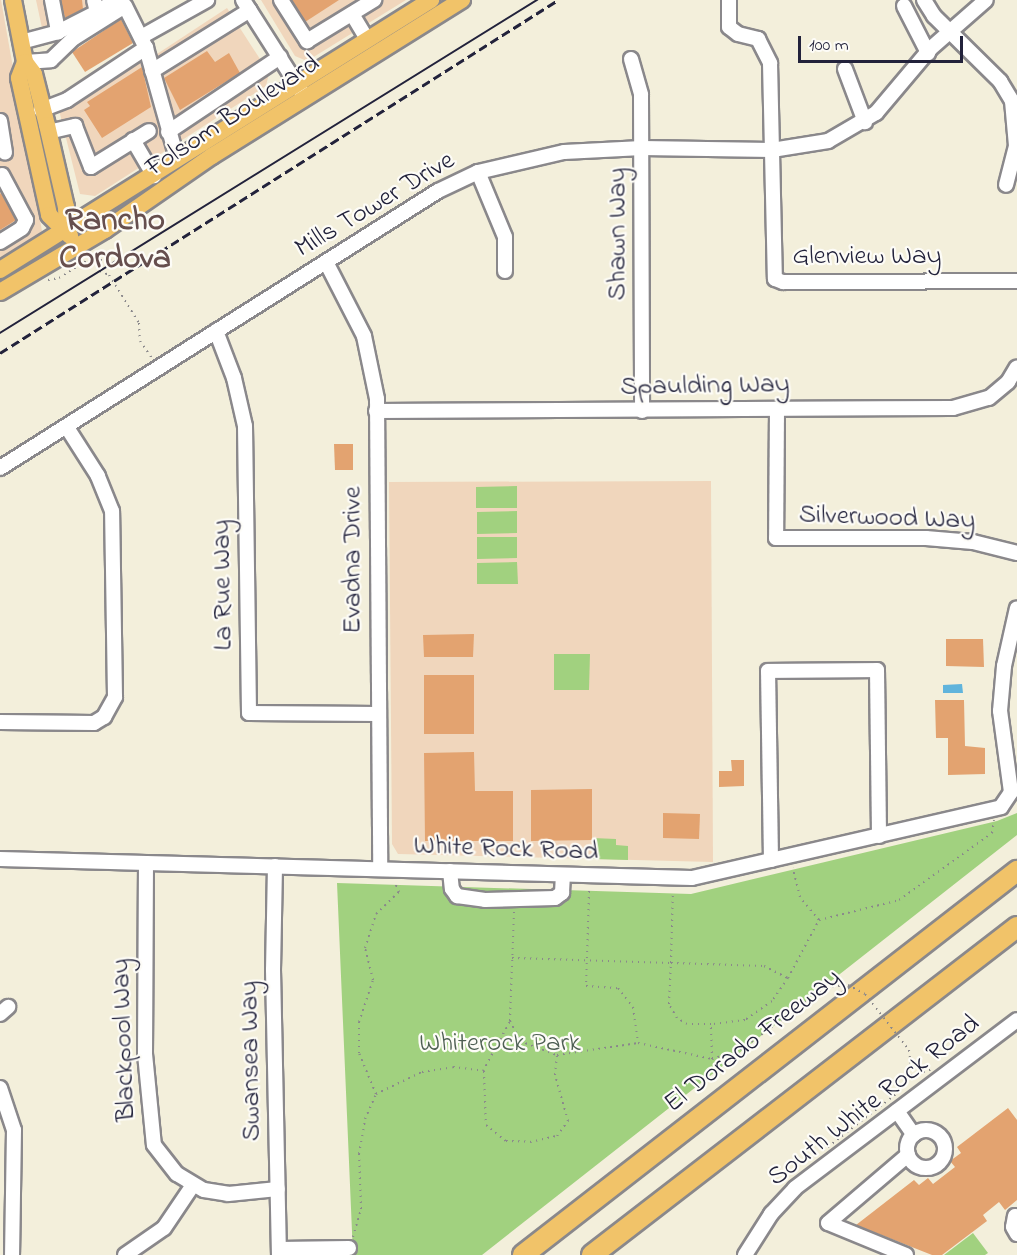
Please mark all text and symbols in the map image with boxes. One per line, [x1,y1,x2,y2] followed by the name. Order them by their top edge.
[801,24,966,62] scale bar
[809,33,849,59] text: 100 m
[140,48,326,184] street label: Folsom Boulevard
[289,145,461,265] street label: Mills Tower Drive
[602,167,634,301] street label: Shawn Way
[59,202,171,280] district label: Rancho Cordova
[792,241,942,273] street label: Glenview Way
[620,368,790,404] street label: Spaulding Way
[337,486,369,634] street label: Evadna Drive
[798,499,976,537] street label: Silverwood Way
[206,519,240,651] street label: La Rue Way
[413,830,599,868] street label: White Rock Road
[105,958,143,1122] street label: Blackpool Way
[658,962,848,1120] street label: El Dorado Freeway
[233,980,269,1142] street label: Swansea Way
[762,1008,986,1194] street label: South White Rock Road
[419,1028,581,1060] park label: Whiterock Park

